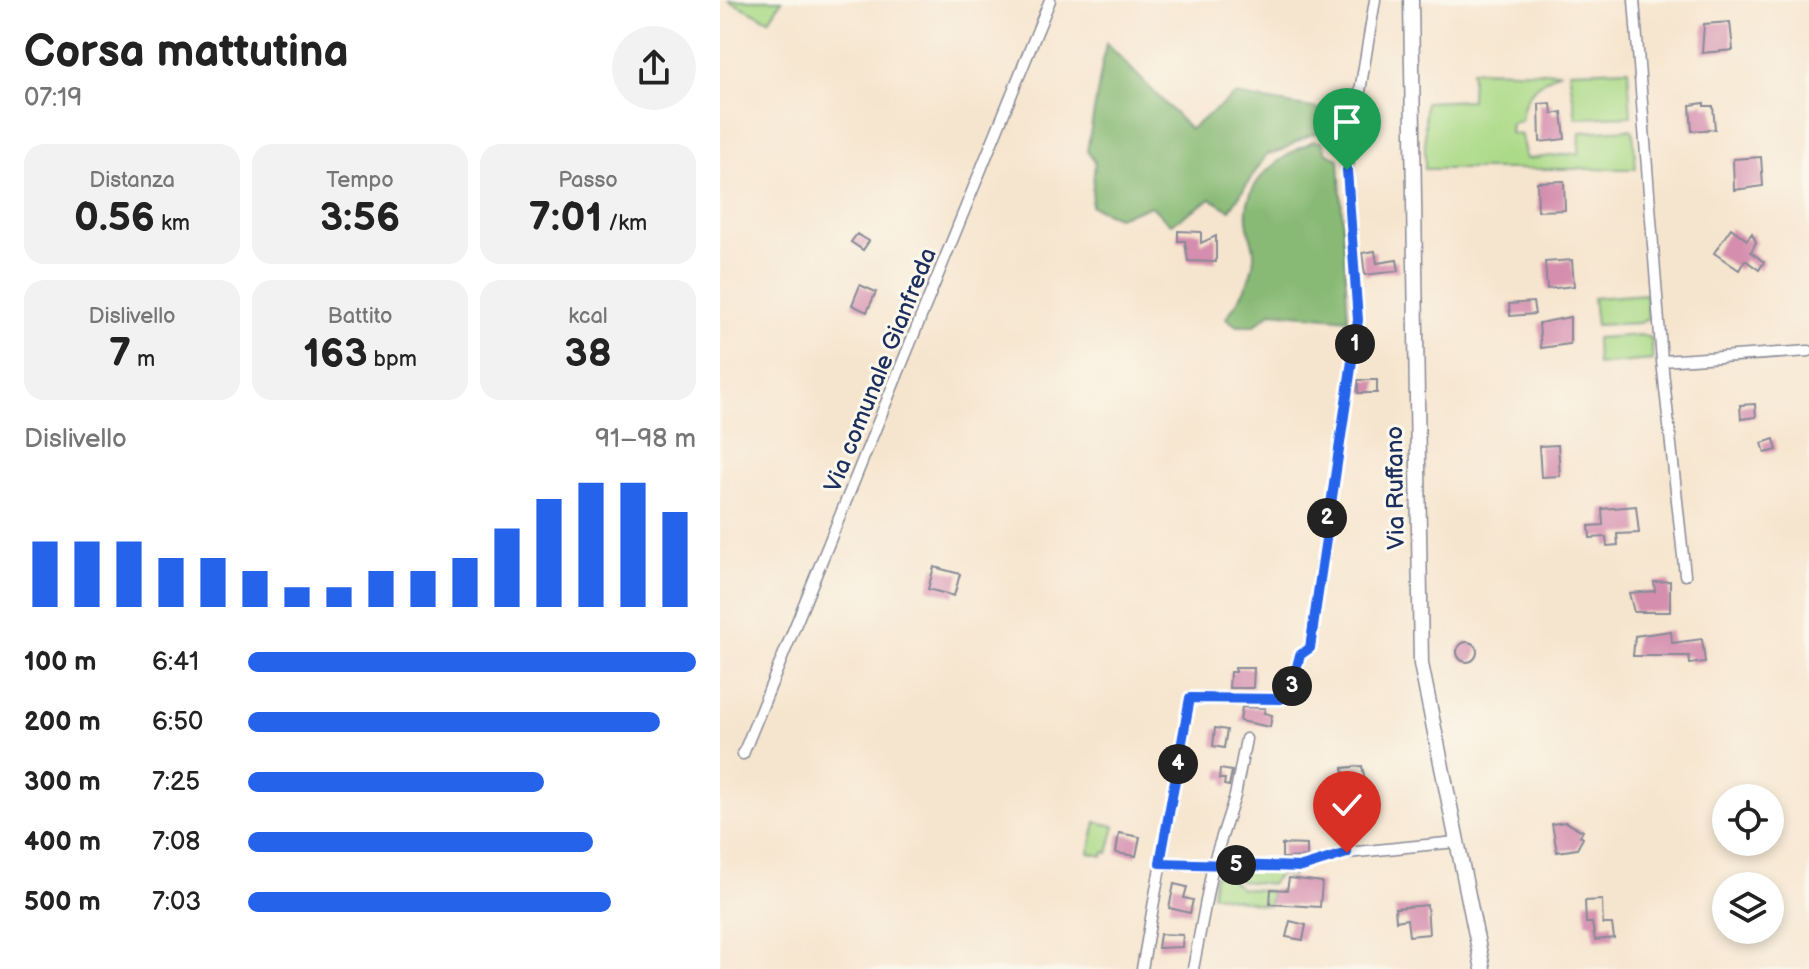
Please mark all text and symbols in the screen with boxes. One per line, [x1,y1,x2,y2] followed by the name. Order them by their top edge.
[24,26,349,79] text: Corsa mattutina
[612,26,696,110] button: share
[24,83,82,114] text: 07:19
[1313,88,1381,170] pin
[1325,100,1369,144] icon: arrive
[89,167,175,194] text: Distanza
[326,167,394,194] text: Tempo
[558,167,618,194] text: Passo
[74,194,155,242] text: 0.56
[320,194,400,242] text: 3:56
[529,194,602,242] text: 7:01
[155,210,190,237] text: km
[602,210,647,237] text: /km
[818,244,943,497] street label: Via comunale Gianfreda
[89,303,175,330] text: Dislivello
[328,303,392,330] text: Battito
[568,303,608,330] text: kcal
[1335,324,1375,364] pin: 1
[109,330,131,378] text: 7
[303,330,368,378] text: 163
[564,330,612,378] text: 38
[1350,330,1360,357] text: 1
[131,346,155,373] text: m
[368,346,417,373] text: bpm
[24,424,127,455] text: Dislivello
[595,424,696,455] text: 91–98 m
[1380,426,1411,550] street label: Via Ruffano
[1307,498,1347,538] pin: 2
[1320,504,1334,531] text: 2
[24,647,97,678] text: 100 m
[152,647,199,678] text: 6:41
[1272,666,1312,706] pin: 3
[1286,672,1298,699] text: 3
[24,707,101,738] text: 200 m
[152,707,203,738] text: 6:50
[1158,744,1198,784] pin: 4
[1172,750,1184,777] text: 4
[24,767,101,798] text: 300 m
[152,767,200,798] text: 7:25
[1313,771,1381,853] pin
[1325,783,1369,827] icon: check
[1712,784,1784,944] map controls
[1712,784,1784,856] button: locate
[24,827,101,858] text: 400 m
[152,827,200,858] text: 7:08
[1216,845,1256,885] pin: 5
[1230,851,1242,878] text: 5
[1712,872,1784,944] button: layers
[24,887,101,918] text: 500 m
[152,887,201,918] text: 7:03

